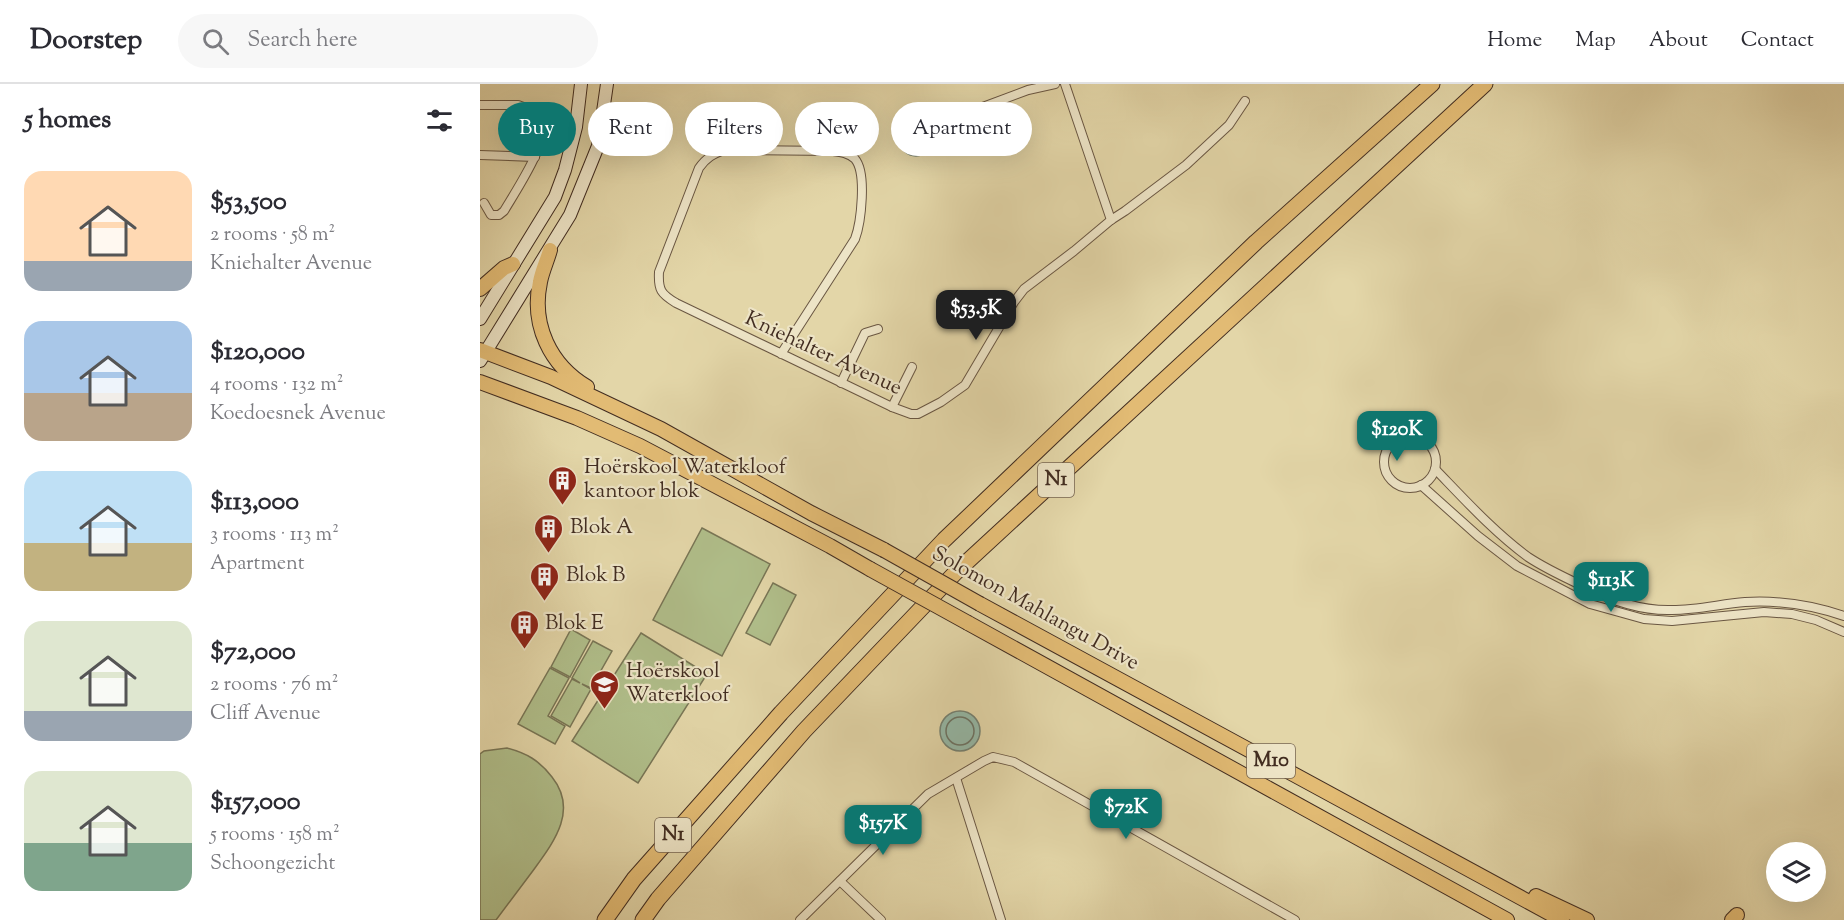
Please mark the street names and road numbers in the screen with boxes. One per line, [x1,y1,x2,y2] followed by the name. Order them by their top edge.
[739,304,907,404] street label: Kniehalter Avenue
[1038,463,1074,497] road number: N1
[926,539,1144,679] street label: Solomon Mahlangu Drive
[1247,744,1295,778] road number: M10
[655,818,691,852] road number: N1

